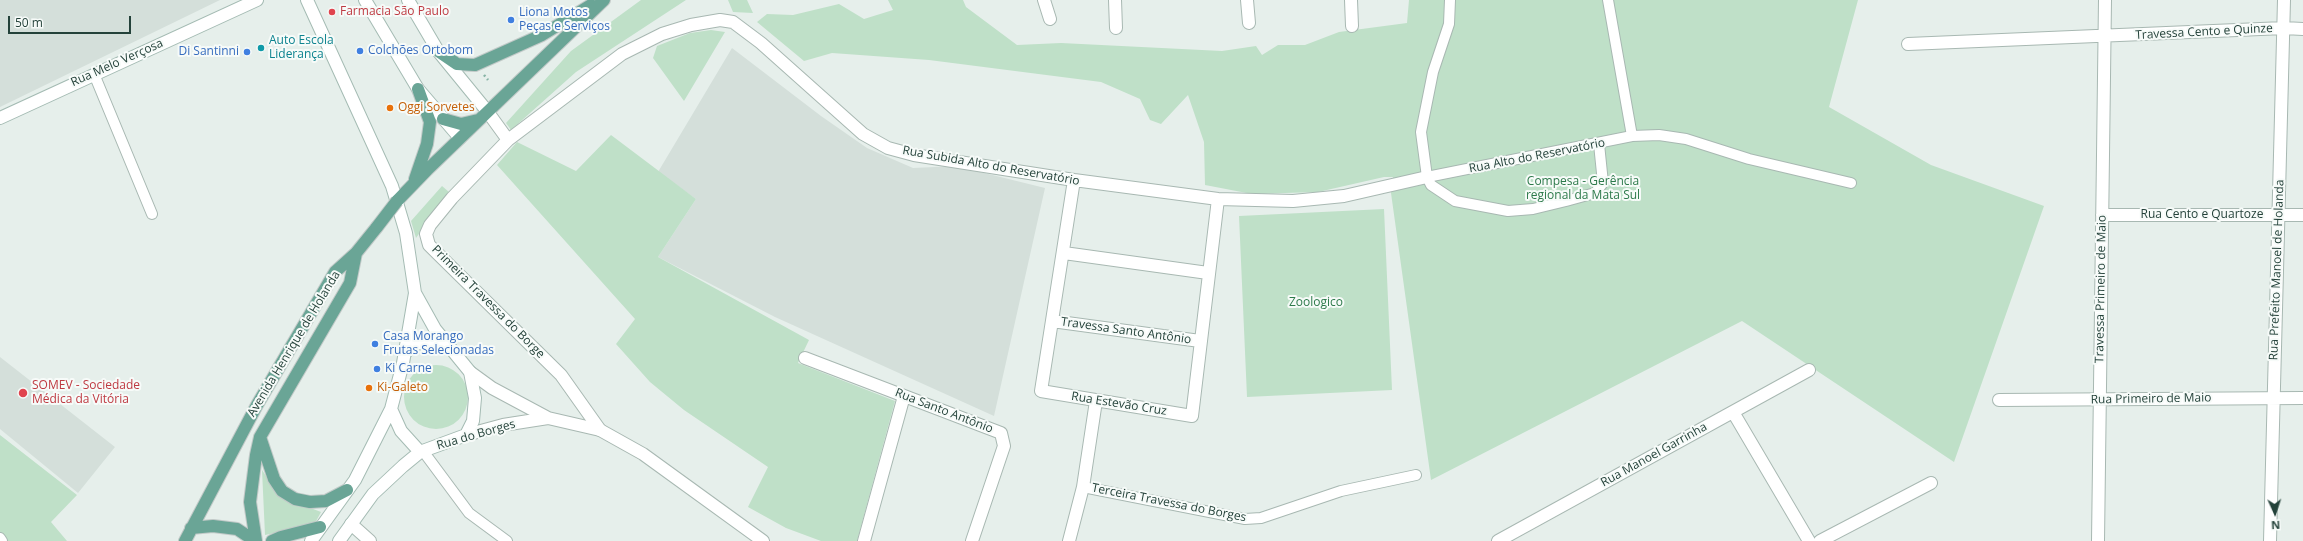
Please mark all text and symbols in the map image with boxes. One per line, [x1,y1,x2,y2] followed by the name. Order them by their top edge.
[340,5,449,19] place label: Farmacia São Paulo
[519,6,610,34] place label: Liona Motos Peças e Serviços
[327,7,337,17] marker: Farmacia São Paulo
[10,8,133,34] scale bar
[15,14,43,31] text: 50 m
[506,15,516,25] marker: Liona Motos Peças e Serviços
[2135,21,2273,43] street label: Travessa Cento e Quinze
[269,34,334,62] place label: Auto Escola Liderança
[69,36,165,90] street label: Rua Melo Verçosa
[256,43,266,53] marker: Auto Escola Liderança
[368,44,473,58] place label: Colchões Ortobom
[178,45,239,59] place label: Di Santinni
[355,46,365,56] marker: Colchões Ortobom
[242,47,252,57] marker: Di Santinni
[398,101,475,115] place label: Oggi Sorvetes
[385,103,395,113] marker: Oggi Sorvetes
[1468,136,1606,176] street label: Rua Alto do Reservatório
[901,143,1081,189] street label: Rua Subida Alto do Reservatório
[1526,175,1640,203] park label: Compesa - Gerência regional da Mata Sul
[2267,179,2287,361] street label: Rua Prefeito Manoel de Holanda
[2141,208,2263,222] street label: Rua Cento e Quartoze
[2093,215,2109,363] street label: Travessa Primeiro de Maio
[429,243,547,361] street label: Primeira Travessa do Borge
[245,268,343,420] street label: Avenida Henrique de Holanda
[1289,296,1343,310] park label: Zoologico
[1060,315,1192,347] street label: Travessa Santo Antônio
[383,330,494,358] place label: Casa Morango Frutas Selecionadas
[370,339,380,349] marker: Casa Morango Frutas Selecionadas
[385,362,432,376] place label: Ki Carne
[372,364,382,374] marker: Ki Carne
[32,379,140,407] place label: SOMEV - Sociedade Médica da Vitória
[377,381,428,395] place label: Ki-Galeto
[364,383,374,393] marker: Ki-Galeto
[893,386,995,436] street label: Rua Santo Antônio
[17,387,29,399] marker: SOMEV - Sociedade Médica da Vitória
[1070,389,1168,419] street label: Rua Estevão Cruz
[2091,391,2211,407] street label: Rua Primeiro de Maio
[435,417,517,453] street label: Rua do Borges
[1598,420,1710,490] street label: Rua Manoel Garrinha
[1091,481,1247,525] street label: Terceira Travessa do Borges
[2255,493,2295,533] north arrow
[2271,518,2281,533] text: N

